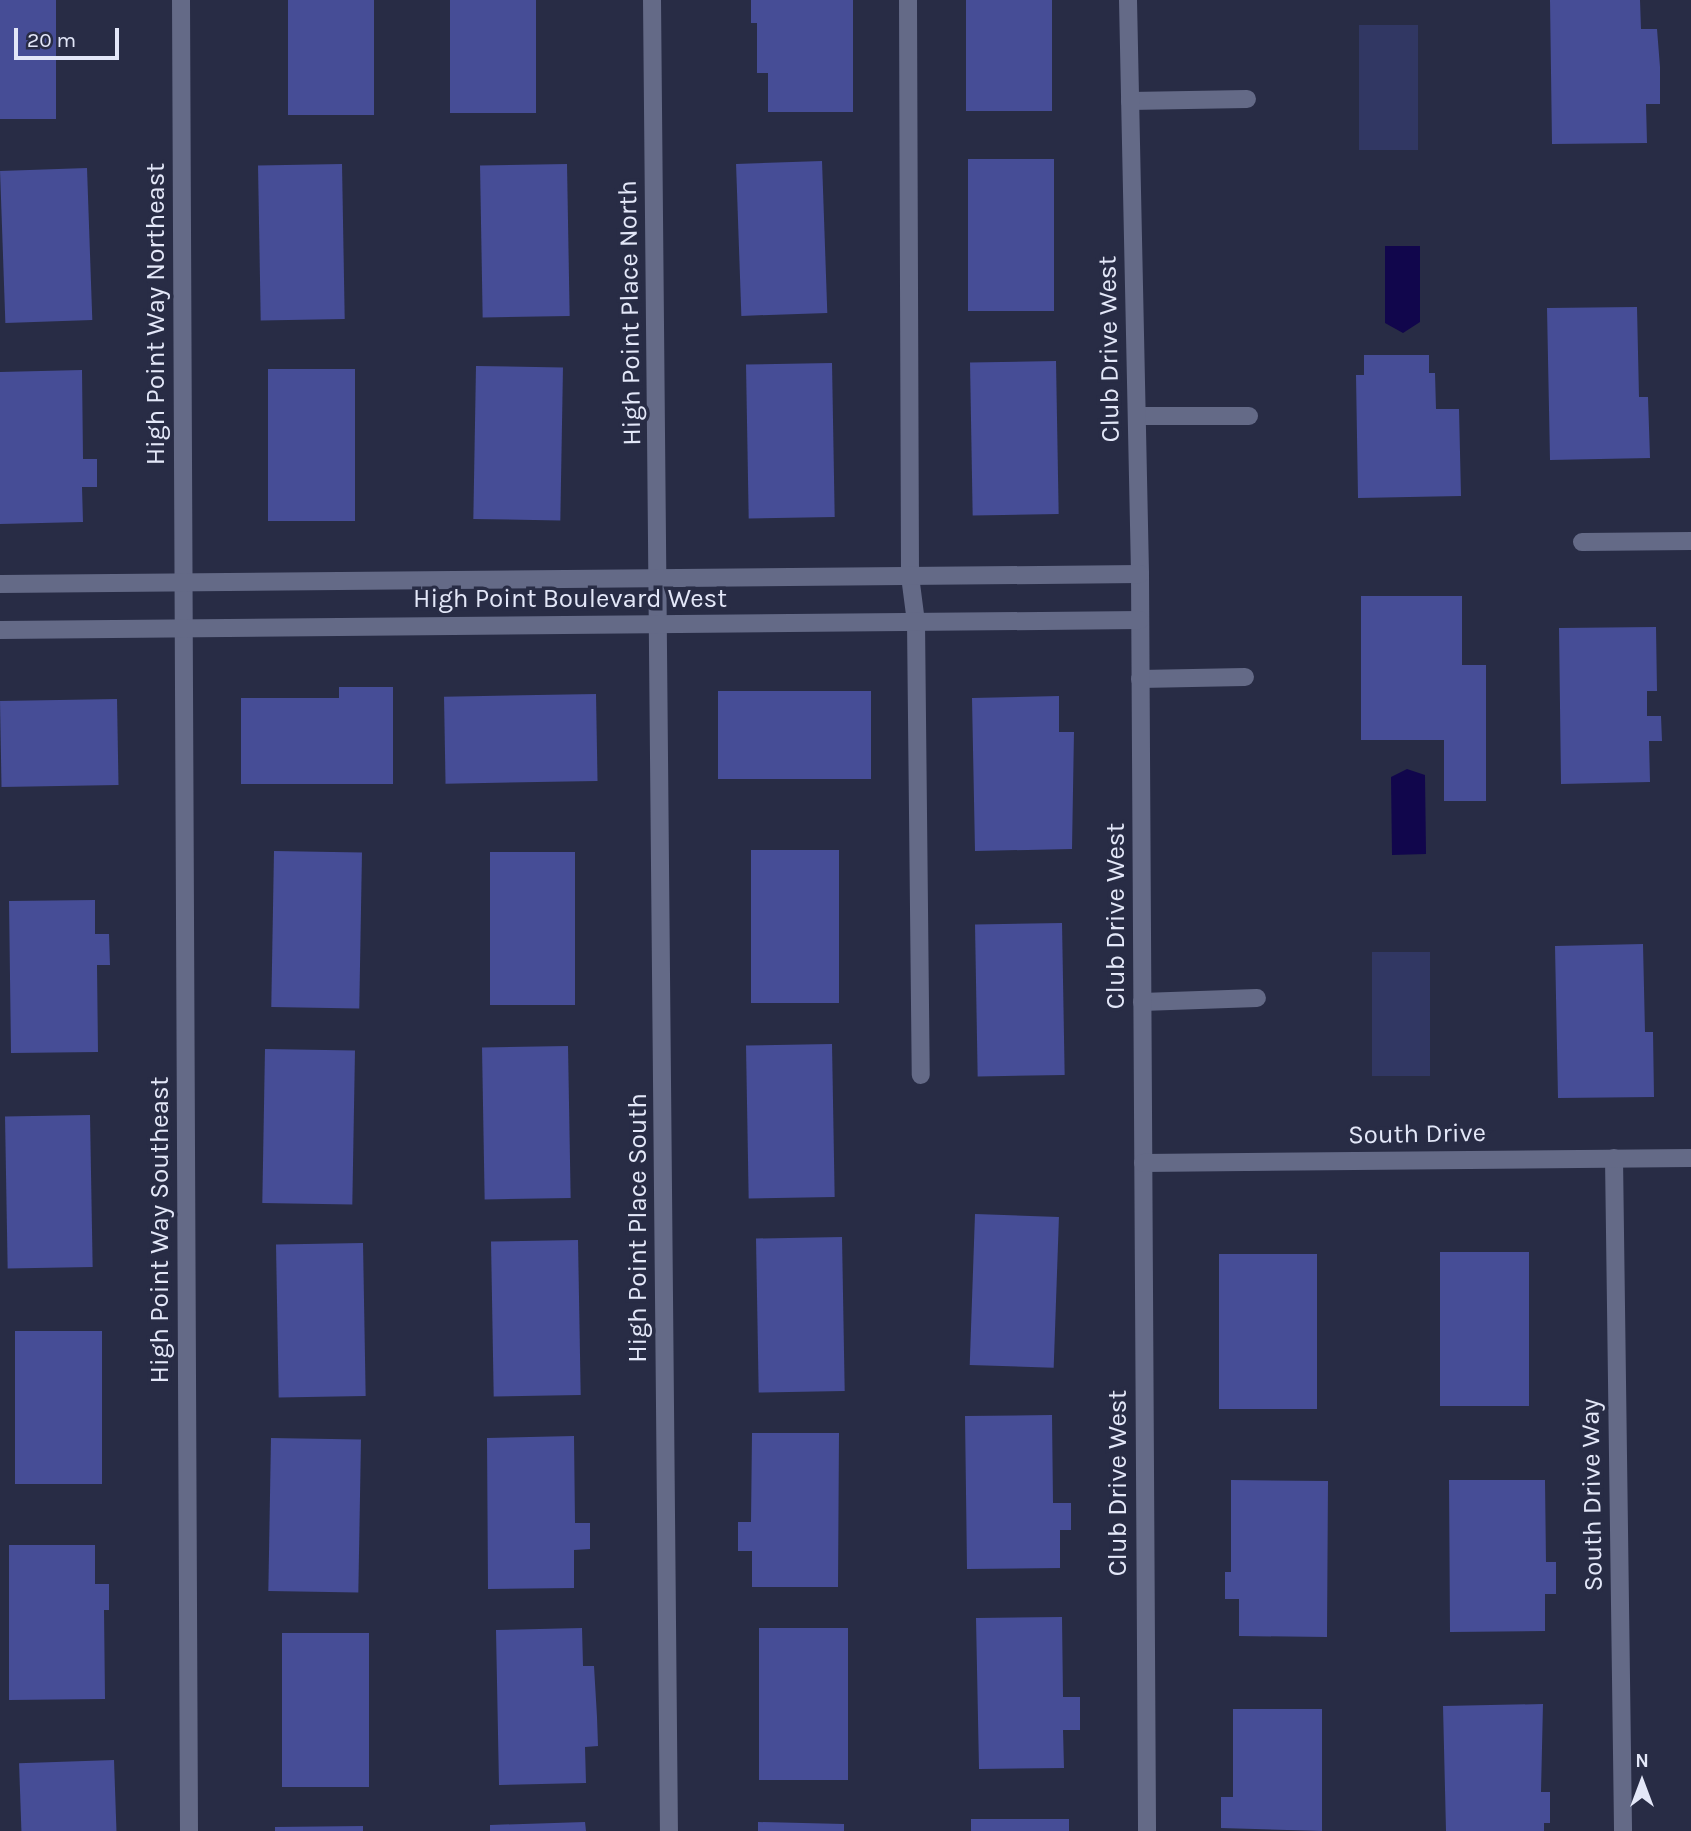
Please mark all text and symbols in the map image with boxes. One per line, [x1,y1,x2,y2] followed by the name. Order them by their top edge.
[18,14,122,58] scale bar
[27,28,76,52] text: 20 m
[140,163,172,465] street label: High Point Way Northeast
[612,180,648,446] street label: High Point Place North
[1092,255,1126,443] street label: Club Drive West
[413,583,727,615] street label: High Point Boulevard West
[1100,823,1132,1009] street label: Club Drive West
[144,1077,176,1383] street label: High Point Way Southeast
[622,1093,654,1363] street label: High Point Place South
[1348,1117,1486,1151] street label: South Drive
[1102,1390,1134,1576] street label: Club Drive West
[1575,1398,1609,1592] street label: South Drive Way
[1607,1747,1677,1817] north arrow
[1635,1750,1649,1772] text: N

